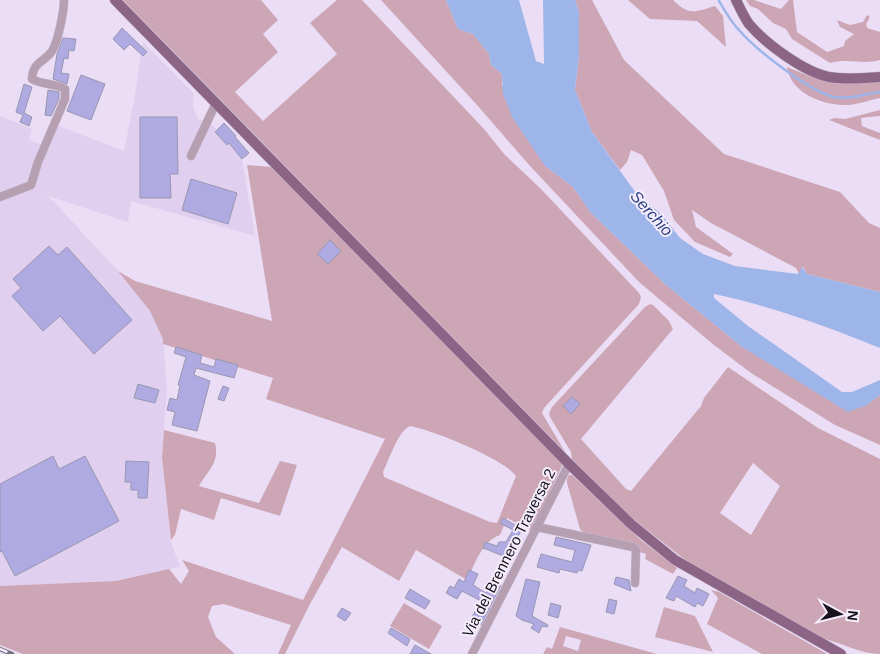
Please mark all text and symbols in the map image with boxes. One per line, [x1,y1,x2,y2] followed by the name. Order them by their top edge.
[627,187,676,239] water label: Serchio
[459,466,558,640] street label: Via del Brennero Traversa 2
[815,589,865,639] north arrow
[844,610,861,622] text: N

